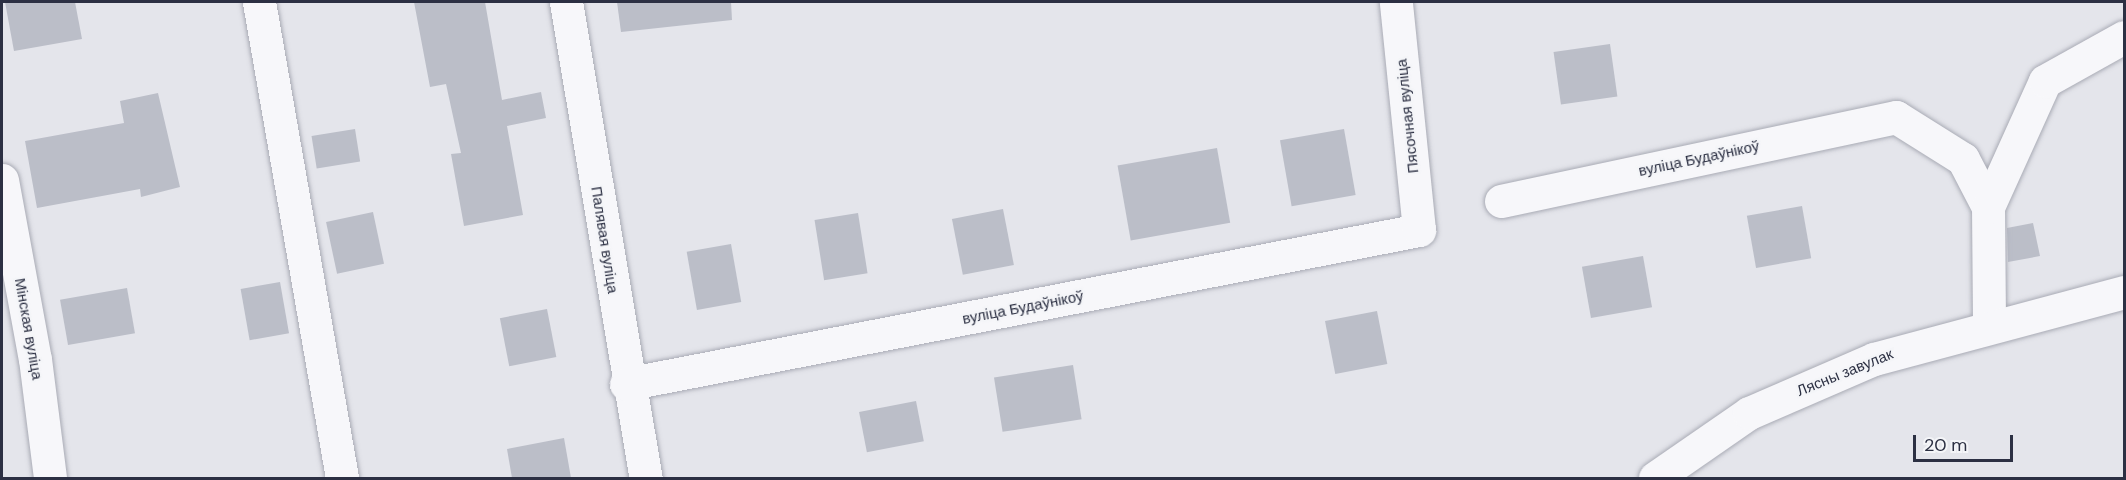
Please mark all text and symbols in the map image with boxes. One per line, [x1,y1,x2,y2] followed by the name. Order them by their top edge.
[1393,58,1423,174] street label: Пясочная вуліца
[1637,137,1761,181] street label: вуліца Будаўнікоў
[587,185,621,295] street label: Палявая вуліца
[10,277,46,381] street label: Мінская вуліца
[961,287,1085,329] street label: вуліца Будаўнікоў
[1794,346,1896,400] street label: Лясны завулак
[1916,423,2016,461] scale bar
[1924,433,1967,457] text: 20 m

